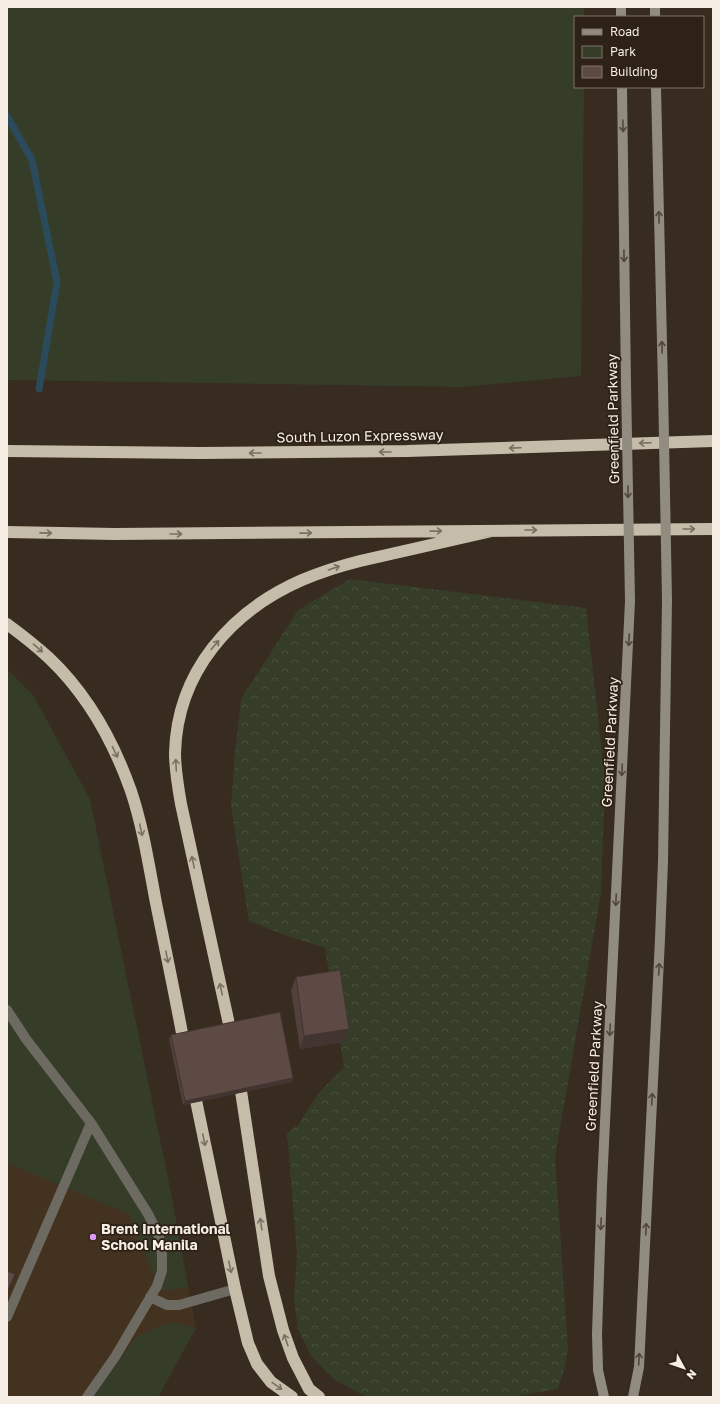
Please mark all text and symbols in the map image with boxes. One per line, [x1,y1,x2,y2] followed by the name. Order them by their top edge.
[574,16,704,88] legend
[610,24,639,39] text: Road
[610,44,636,59] text: Park
[610,64,658,79] text: Building
[619,119,627,132] one-way arrow
[655,211,663,224] one-way arrow
[621,249,628,262] one-way arrow
[658,341,666,354] one-way arrow
[603,353,622,484] street label: Greenfield Parkway
[276,426,444,445] street label: South Luzon Expressway
[639,439,652,447] one-way arrow
[509,444,522,451] one-way arrow
[379,448,392,456] one-way arrow
[249,449,262,457] one-way arrow
[625,485,632,498] one-way arrow
[682,525,695,533] one-way arrow
[524,526,537,534] one-way arrow
[429,527,442,535] one-way arrow
[39,529,52,537] one-way arrow
[299,529,312,537] one-way arrow
[169,530,182,538] one-way arrow
[328,564,340,572] one-way arrow
[625,633,632,646] one-way arrow
[210,639,219,650] one-way arrow
[32,644,43,653] one-way arrow
[598,676,621,808] street label: Greenfield Parkway
[111,745,119,757] one-way arrow
[172,759,180,772] one-way arrow
[619,763,626,776] one-way arrow
[138,823,145,836] one-way arrow
[189,856,197,869] one-way arrow
[612,893,620,906] one-way arrow
[163,950,171,963] one-way arrow
[655,963,662,976] one-way arrow
[216,983,224,996] one-way arrow
[582,1000,605,1132] street label: Greenfield Parkway
[606,1023,613,1036] one-way arrow
[649,1093,656,1106] one-way arrow
[201,1133,209,1146] one-way arrow
[257,1217,265,1230] one-way arrow
[597,1217,605,1230] one-way arrow
[101,1220,231,1253] place label: Brent International School Manila
[642,1223,650,1236] one-way arrow
[88,1232,98,1242] marker: Brent International School Manila
[227,1261,235,1274] one-way arrow
[282,1334,290,1346] one-way arrow
[664,1348,704,1388] north arrow
[636,1353,643,1366] one-way arrow
[684,1367,700,1382] text: N
[271,1382,282,1390] one-way arrow

